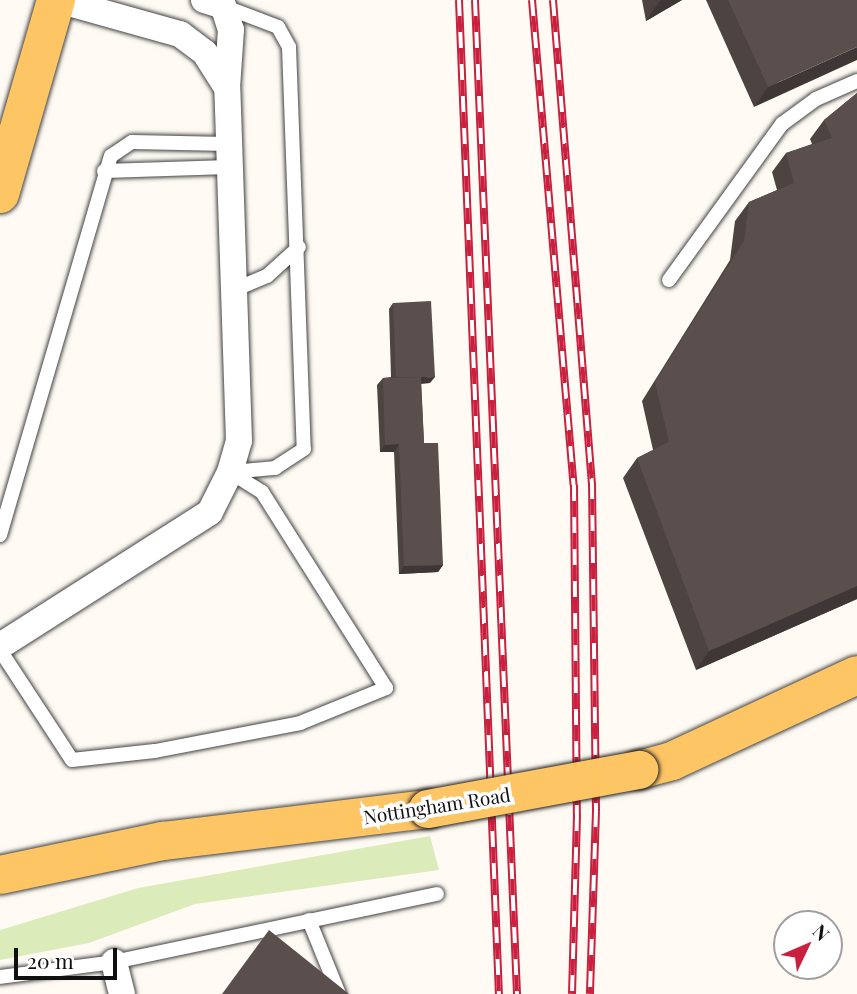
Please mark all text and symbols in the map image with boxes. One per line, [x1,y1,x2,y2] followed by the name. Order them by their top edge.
[362,783,512,829] street label: Nottingham Road
[773,910,843,980] north arrow
[808,918,836,946] text: N
[18,934,121,978] scale bar
[27,946,74,974] text: 20 m

